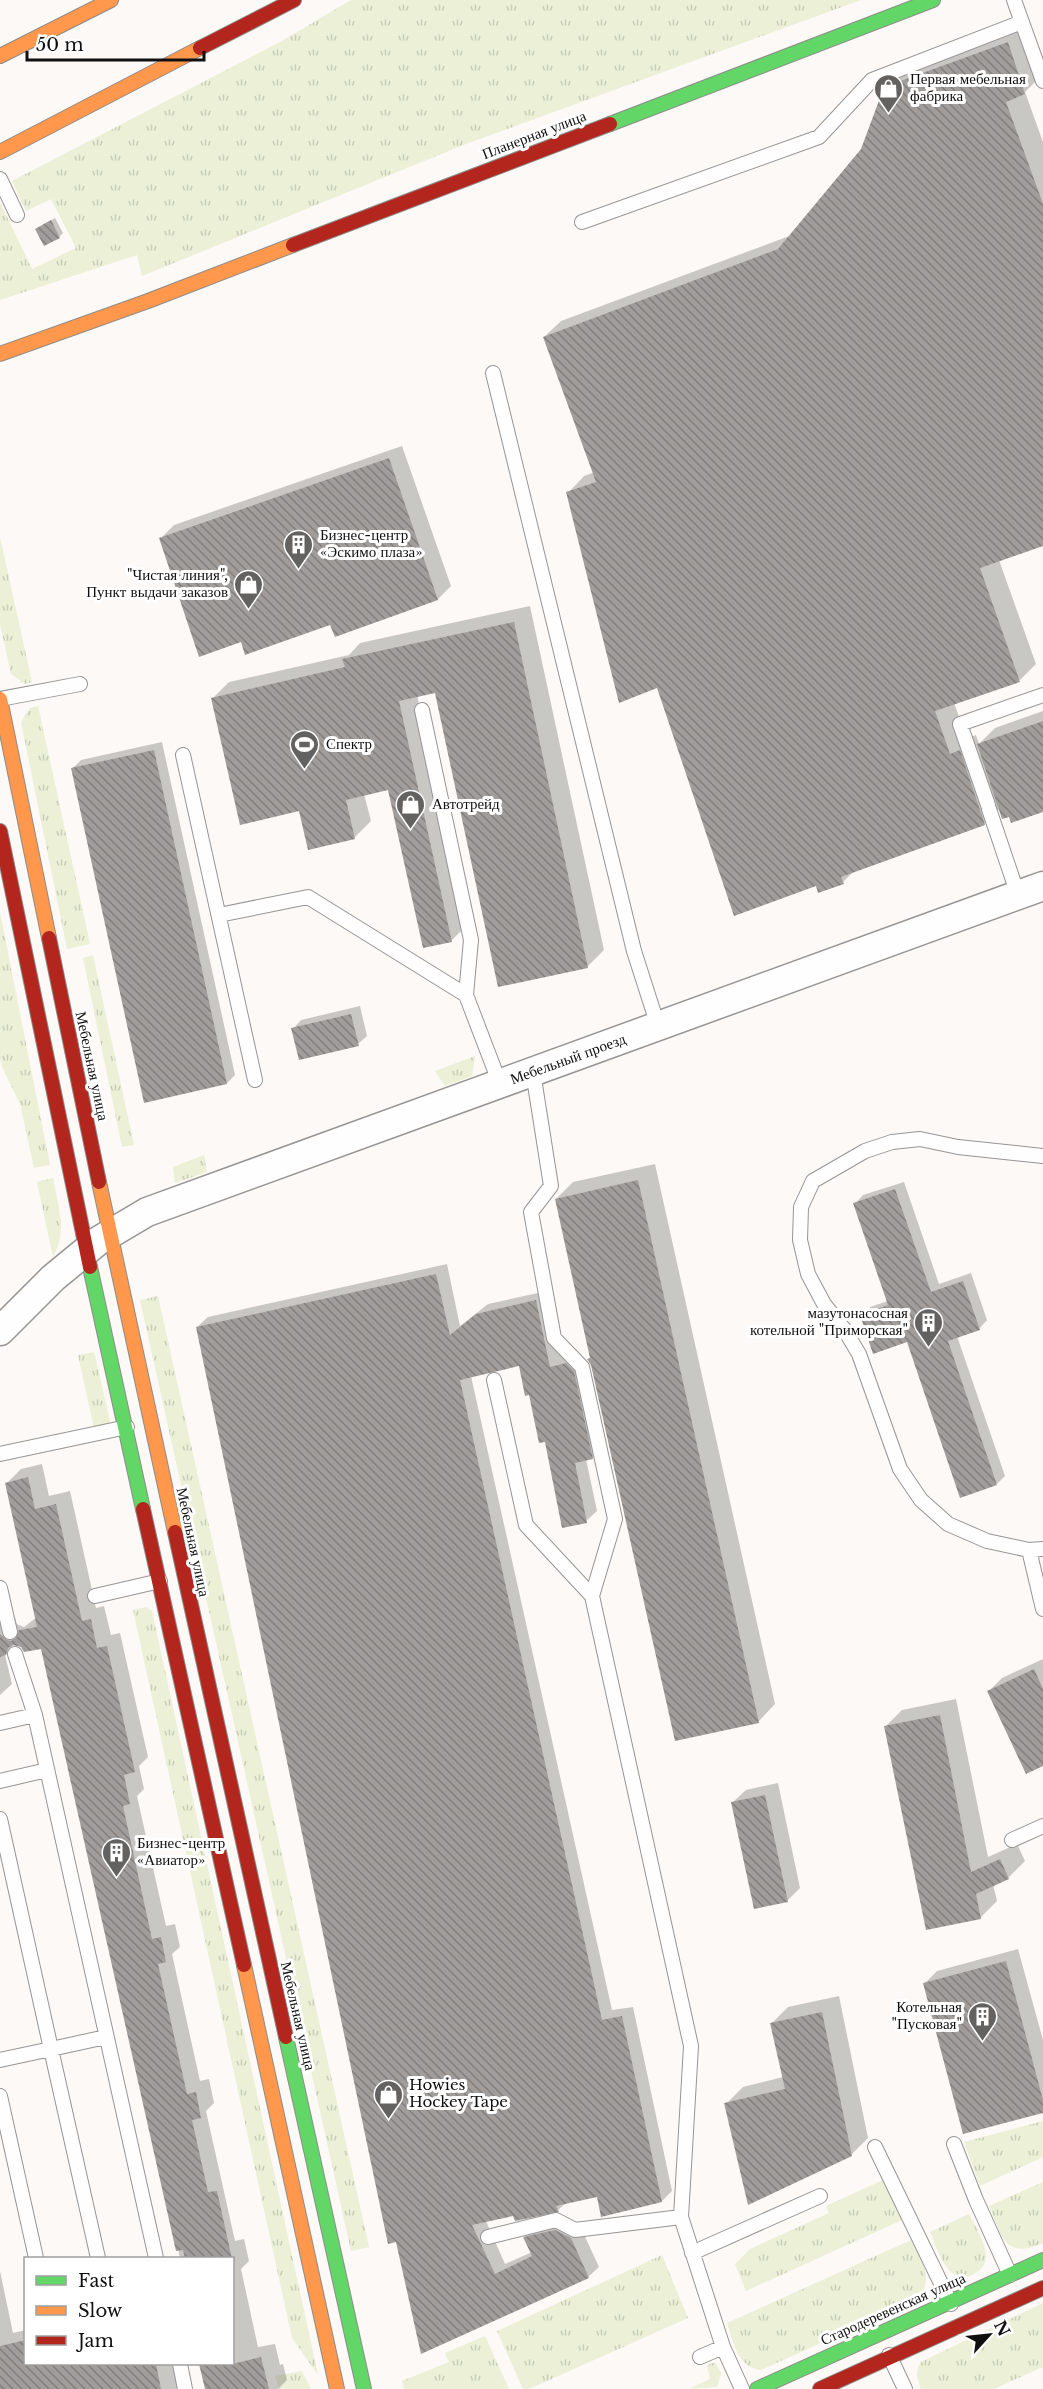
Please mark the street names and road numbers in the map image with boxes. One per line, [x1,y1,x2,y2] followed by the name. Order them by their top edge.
[479,106,589,163] street label: Планерная улица
[72,1010,113,1123] street label: Мебельная улица
[507,1029,629,1088] street label: Мебельный проезд
[173,1486,214,1599] street label: Мебельная улица
[277,1960,320,2072] street label: Мебельная улица
[817,2268,968,2349] street label: Стародеревенская улица

